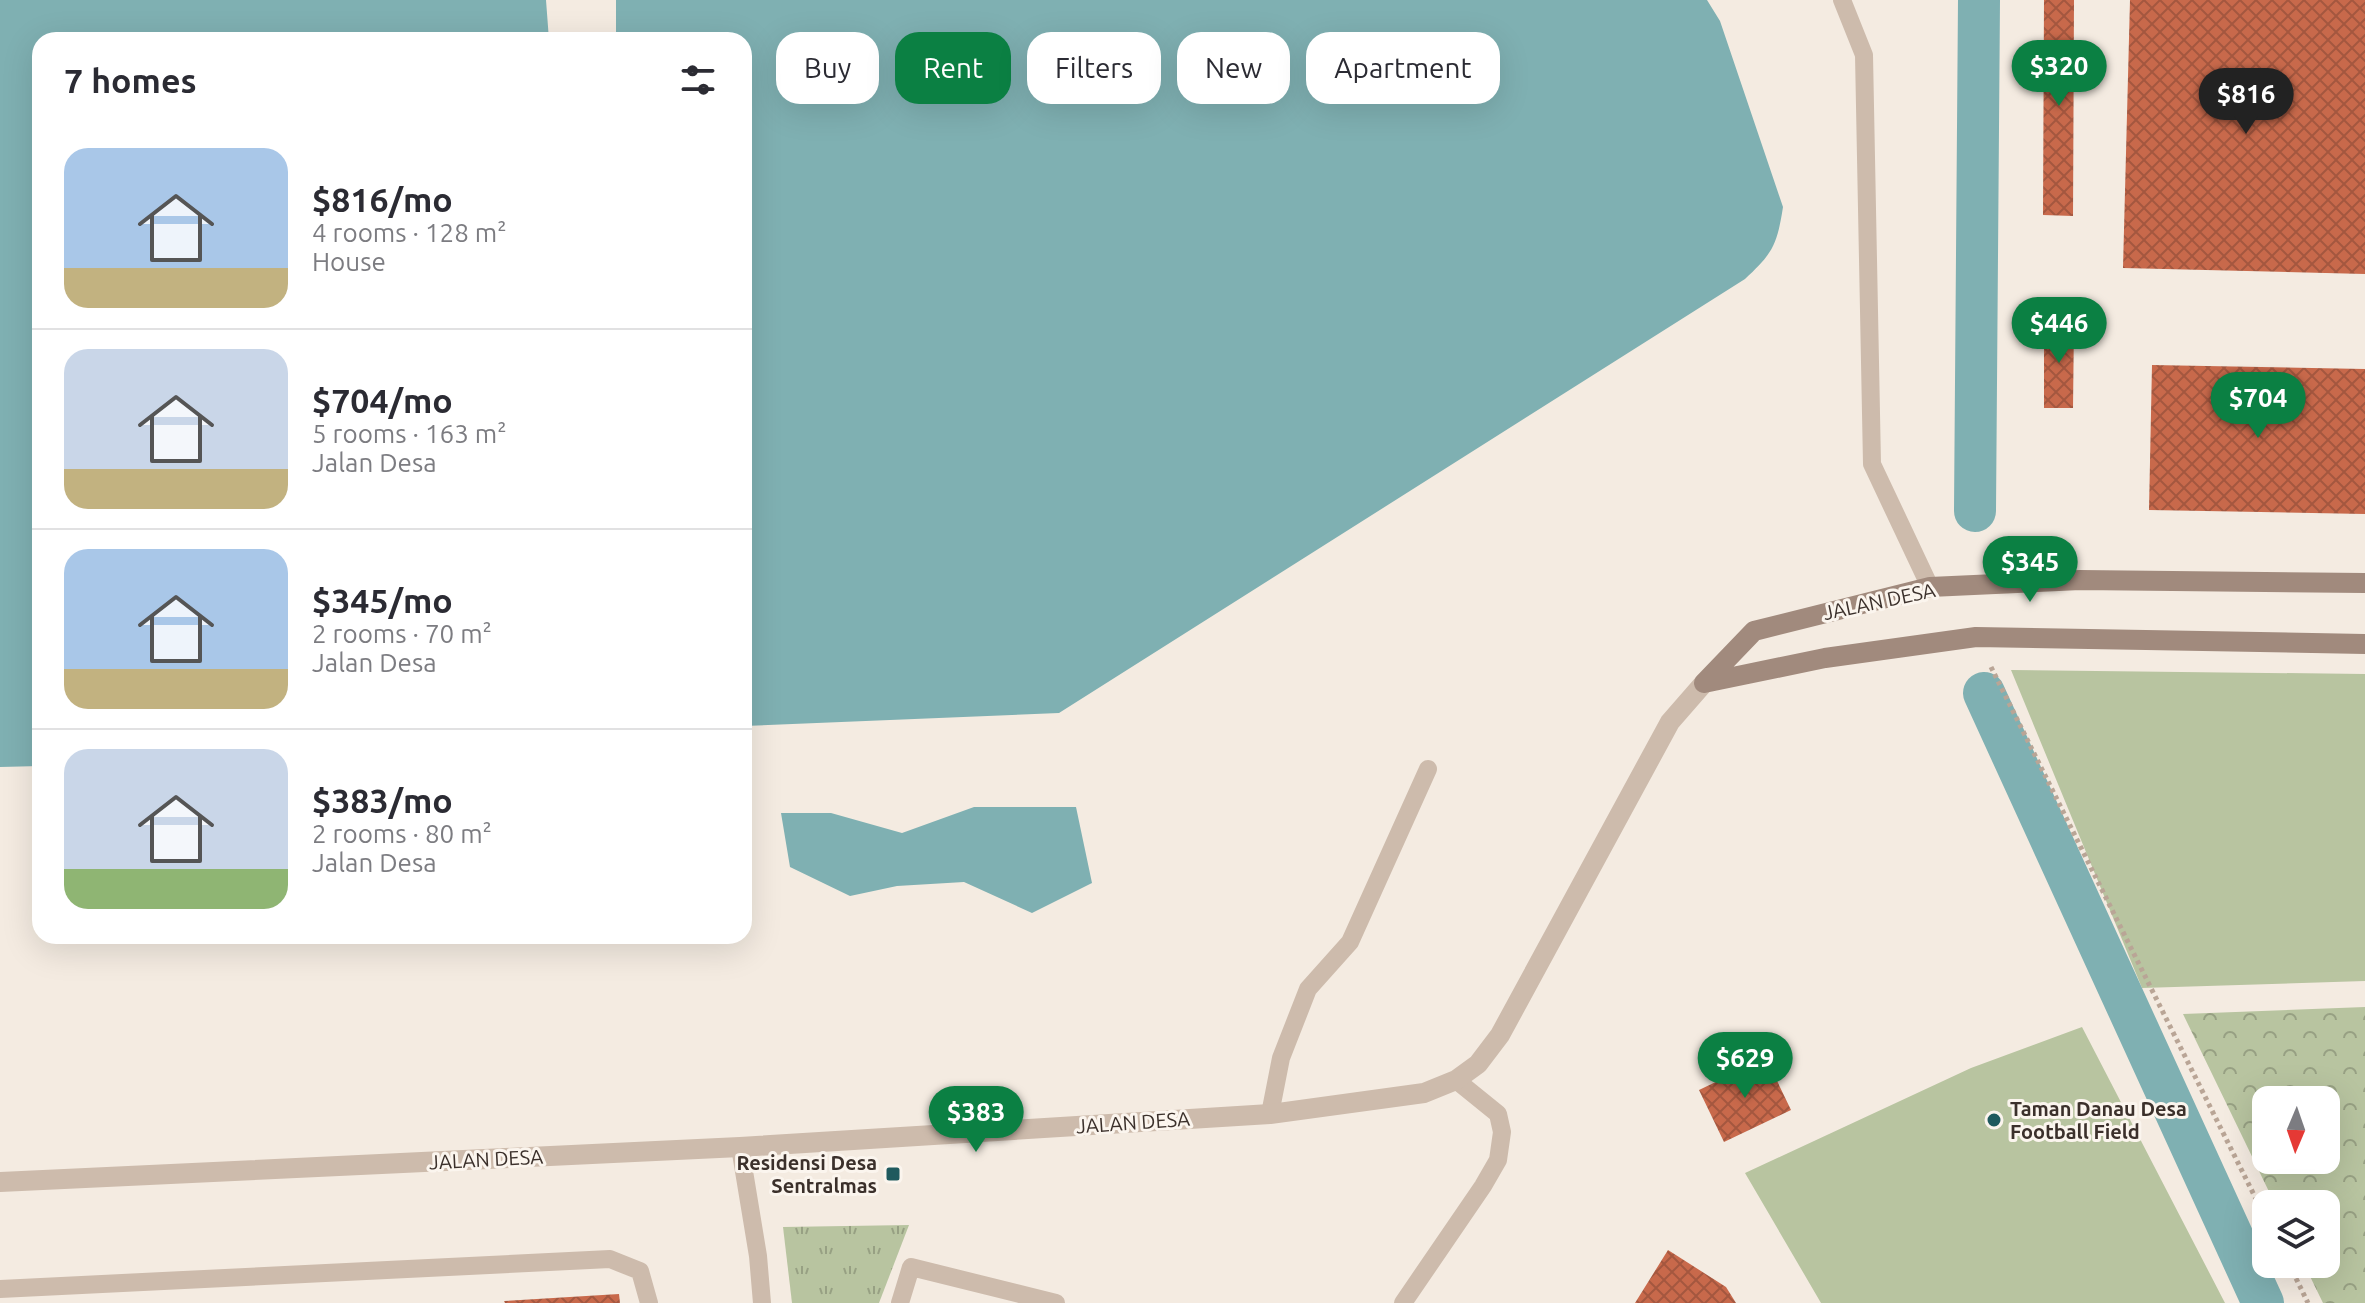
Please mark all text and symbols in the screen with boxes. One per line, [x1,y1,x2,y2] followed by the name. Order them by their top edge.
[776,32,879,104] chip: Buy
[895,32,1011,104] chip: Rent
[1027,32,1161,104] chip: Filters
[1177,32,1290,104] chip: New
[1306,32,1500,104] chip: Apartment
[2012,40,2106,108] pin: $320
[2030,51,2088,80] text: $320
[676,58,720,102] icon: filters
[64,61,197,99] text: 7 homes
[2199,68,2293,136] pin: $816
[2217,79,2275,108] text: $816
[128,180,224,276] icon: home
[312,180,453,218] text: $816/mo
[312,218,507,247] text: 4 rooms · 128 m²
[312,247,386,276] text: House
[2012,297,2106,365] pin: $446
[2030,308,2088,337] text: $446
[2211,372,2305,440] pin: $704
[128,381,224,477] icon: home
[312,381,453,419] text: $704/mo
[2229,383,2287,412] text: $704
[312,419,507,448] text: 5 rooms · 163 m²
[312,448,437,477] text: Jalan Desa
[1983,536,2077,604] pin: $345
[2001,547,2059,576] text: $345
[1821,578,1937,624] street label: JALAN DESA
[128,581,224,677] icon: home
[312,581,453,619] text: $345/mo
[312,619,492,648] text: 2 rooms · 70 m²
[312,648,437,677] text: Jalan Desa
[128,781,224,877] icon: home
[312,781,453,819] text: $383/mo
[312,819,492,848] text: 2 rooms · 80 m²
[312,848,437,877] text: Jalan Desa
[1698,1032,1792,1100] pin: $629
[1716,1043,1774,1072] text: $629
[929,1086,1023,1154] pin: $383
[2252,1086,2340,1174] north arrow
[2252,1086,2340,1278] map controls
[947,1097,1005,1126] text: $383
[2010,1097,2187,1143] place label: Taman Danau Desa Football Field
[1075,1107,1191,1137] street label: JALAN DESA
[1985,1111,2003,1129] marker: Taman Danau Desa Football Field
[428,1145,544,1173] street label: JALAN DESA
[736,1151,877,1197] place label: Residensi Desa Sentralmas
[884,1165,902,1183] marker: Residensi Desa Sentralmas
[2252,1190,2340,1278] button: layers

